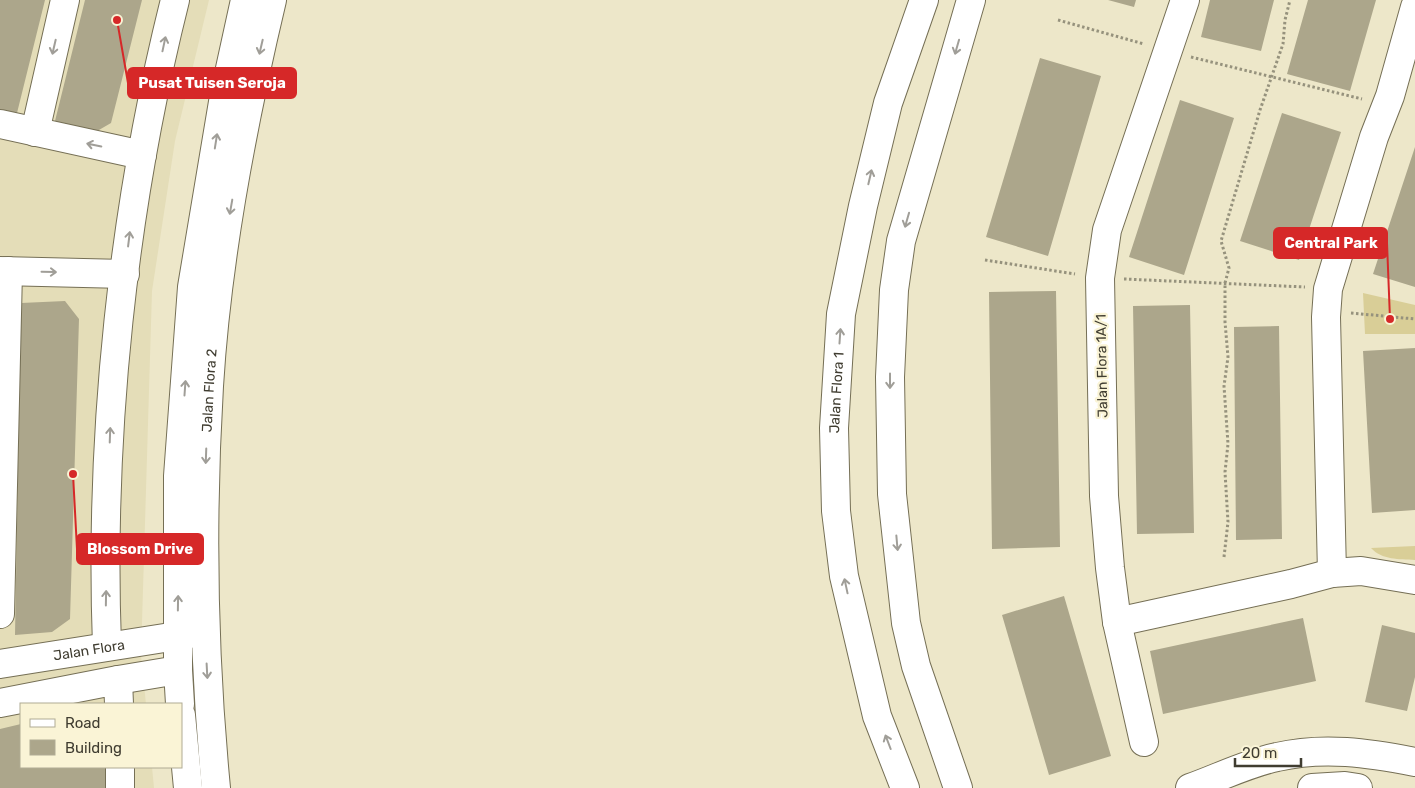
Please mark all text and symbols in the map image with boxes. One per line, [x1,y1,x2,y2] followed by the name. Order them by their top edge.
[160,37,169,53] one-way arrow
[952,38,962,54] one-way arrow
[49,39,58,55] one-way arrow
[256,39,265,55] one-way arrow
[128,68,296,98] callout: Pusat Tuisen Seroja
[138,74,286,92] text: Pusat Tuisen Seroja
[212,133,222,149] one-way arrow
[86,139,102,149] one-way arrow
[866,170,875,186] one-way arrow
[226,199,236,215] one-way arrow
[902,211,912,227] one-way arrow
[1274,228,1387,258] callout: Central Park
[124,231,134,247] one-way arrow
[1284,234,1378,252] text: Central Park
[40,267,56,277] one-way arrow
[1093,314,1111,418] street label: Jalan Flora 1A/1
[835,329,845,345] one-way arrow
[198,348,220,433] street label: Jalan Flora 2
[825,351,847,434] street label: Jalan Flora 1
[885,372,895,388] one-way arrow
[180,381,189,397] one-way arrow
[105,428,115,444] one-way arrow
[202,447,211,463] one-way arrow
[77,534,203,564] callout: Blossom Drive
[892,535,901,551] one-way arrow
[87,540,193,558] text: Blossom Drive
[841,578,851,594] one-way arrow
[101,590,111,606] one-way arrow
[173,595,183,612] one-way arrow
[52,636,126,664] street label: Jalan Flora
[203,662,212,678] one-way arrow
[20,703,182,768] legend
[65,714,101,732] text: Road
[882,735,891,750] one-way arrow
[1235,736,1301,768] scale bar
[65,739,122,757] text: Building
[1242,744,1277,762] text: 20 m

